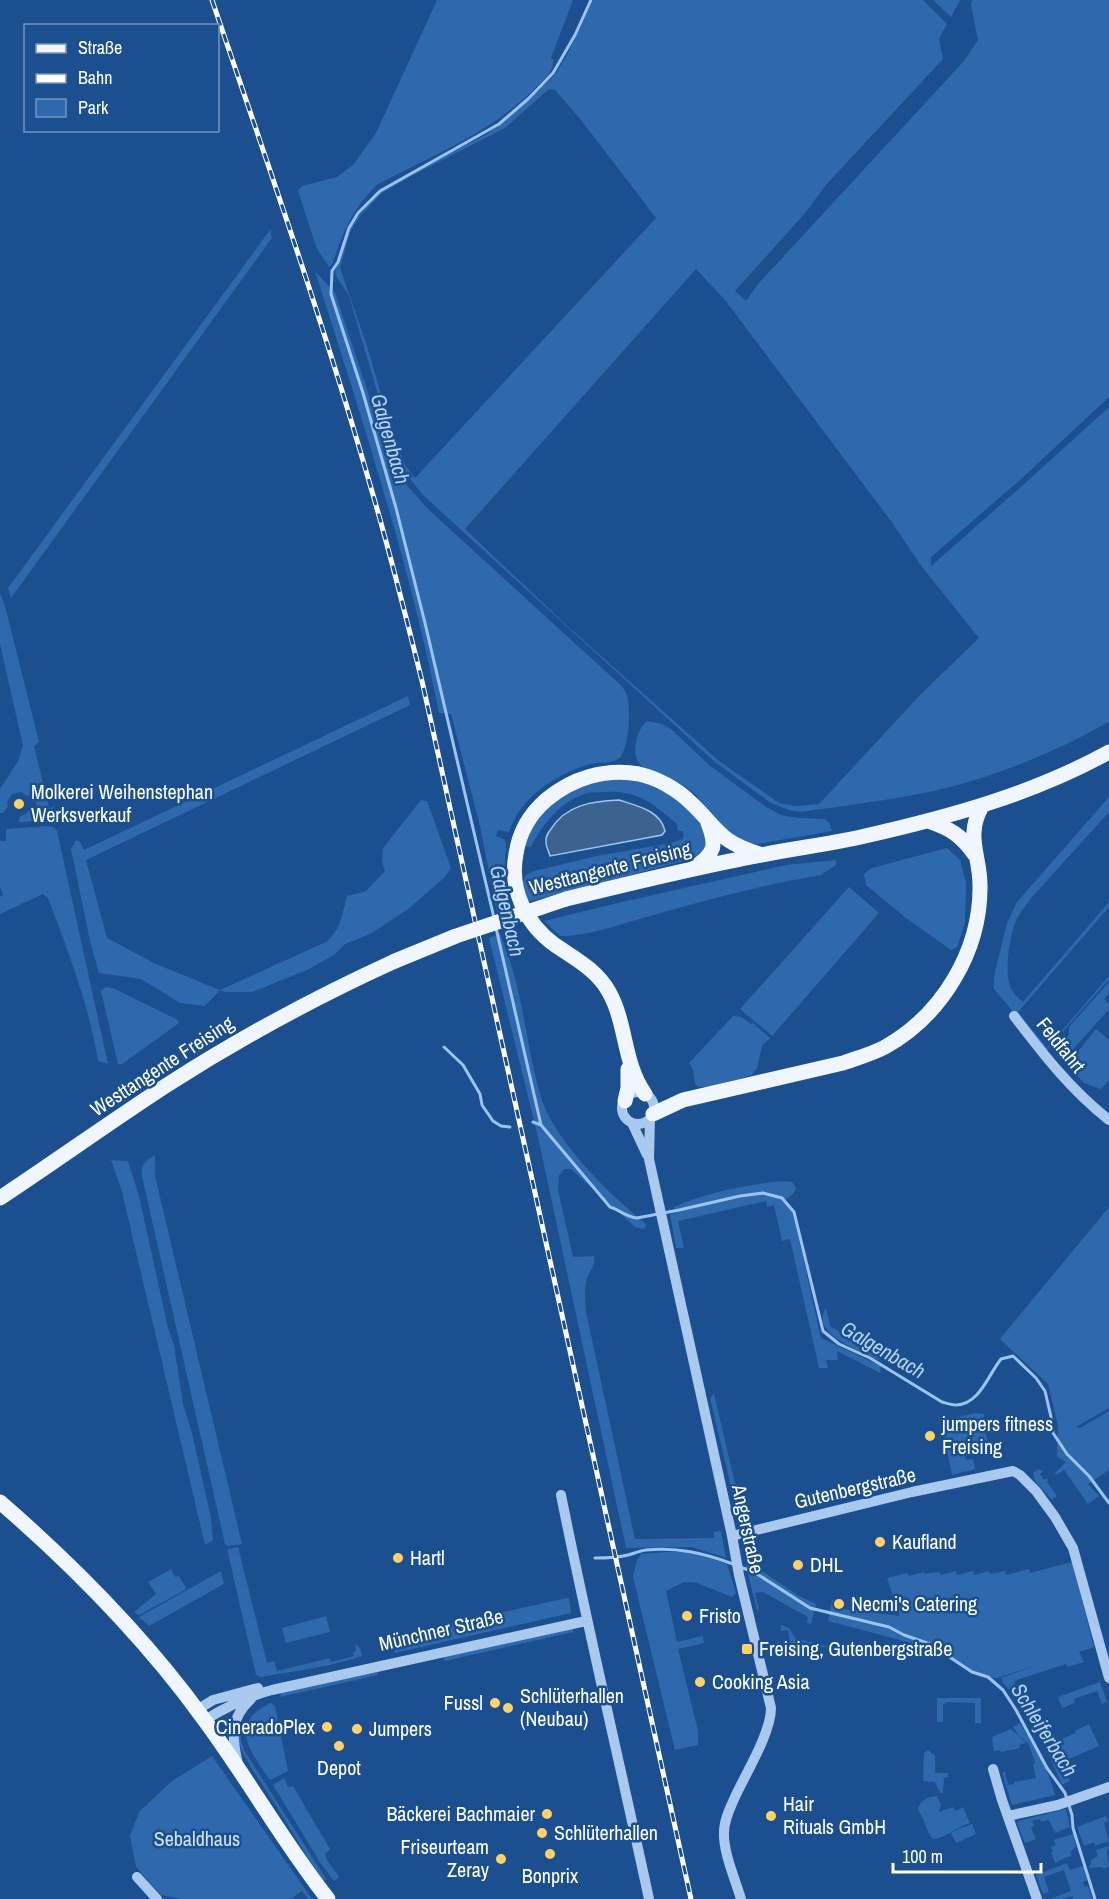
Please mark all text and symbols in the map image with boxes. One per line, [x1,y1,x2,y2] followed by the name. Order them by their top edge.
[24,24,219,132] legend
[78,35,122,60] text: Straße
[78,65,112,90] text: Bahn
[78,95,109,120] text: Park
[364,390,417,487] water label: Galgenbach
[31,778,213,828] place label: Molkerei Weihenstephan Werksverkauf
[12,797,26,811] marker: Molkerei Weihenstephan Werksverkauf
[526,834,694,901] street label: Westtangente Freising
[483,862,532,959] water label: Galgenbach
[85,1009,239,1122] street label: Westtangente Freising
[1031,1011,1092,1078] street label: Feldfahrt
[836,1314,931,1385] water label: Galgenbach
[941,1410,1053,1460] place label: jumpers fitness Freising
[923,1429,937,1443] marker: jumpers fitness Freising
[791,1460,918,1515] street label: Gutenbergstraße
[726,1481,771,1576] street label: Angerstraße
[892,1528,957,1555] place label: Kaufland
[873,1535,887,1549] marker: Kaufland
[410,1544,445,1571] place label: Hartl
[391,1551,405,1565] marker: Hartl
[810,1551,843,1578] place label: DHL
[791,1558,805,1572] marker: DHL
[851,1590,977,1617] place label: Necmi's Catering
[832,1597,846,1611] marker: Necmi's Catering
[376,1602,506,1657] street label: Münchner Straße
[699,1602,741,1629] place label: Fristo
[680,1609,694,1623] marker: Fristo
[759,1635,952,1662] place label: Freising, Gutenbergstraße
[740,1642,754,1656] marker: Freising, Gutenbergstraße
[712,1668,810,1695] place label: Cooking Asia
[693,1675,707,1689] marker: Cooking Asia
[1004,1677,1085,1782] water label: Schleiferbach
[520,1682,624,1732] place label: Schlüterhallen (Neubau)
[444,1689,483,1716] place label: Fussl
[488,1696,502,1710] marker: Fussl
[501,1701,515,1715] marker: Schlüterhallen (Neubau)
[216,1713,316,1740] place label: CineradoPlex
[369,1715,432,1742] place label: Jumpers
[320,1720,334,1734] marker: CineradoPlex
[350,1722,364,1736] marker: Jumpers
[332,1739,346,1753] marker: Depot
[317,1754,361,1781] place label: Depot
[783,1790,886,1840] place label: Hair Rituals GmbH
[386,1800,536,1827] place label: Bäckerei Bachmaier
[540,1807,554,1821] marker: Bäckerei Bachmaier
[764,1809,778,1823] marker: Hair Rituals GmbH
[554,1819,658,1846] place label: Schlüterhallen
[154,1825,240,1852] park label: Sebaldhaus
[535,1826,549,1840] marker: Schlüterhallen
[401,1833,490,1883] place label: Friseurteam Zeray
[893,1836,1042,1874] scale bar
[902,1844,943,1869] text: 100 m
[543,1847,557,1861] marker: Bonprix
[494,1852,508,1866] marker: Friseurteam Zeray
[522,1862,579,1889] place label: Bonprix

